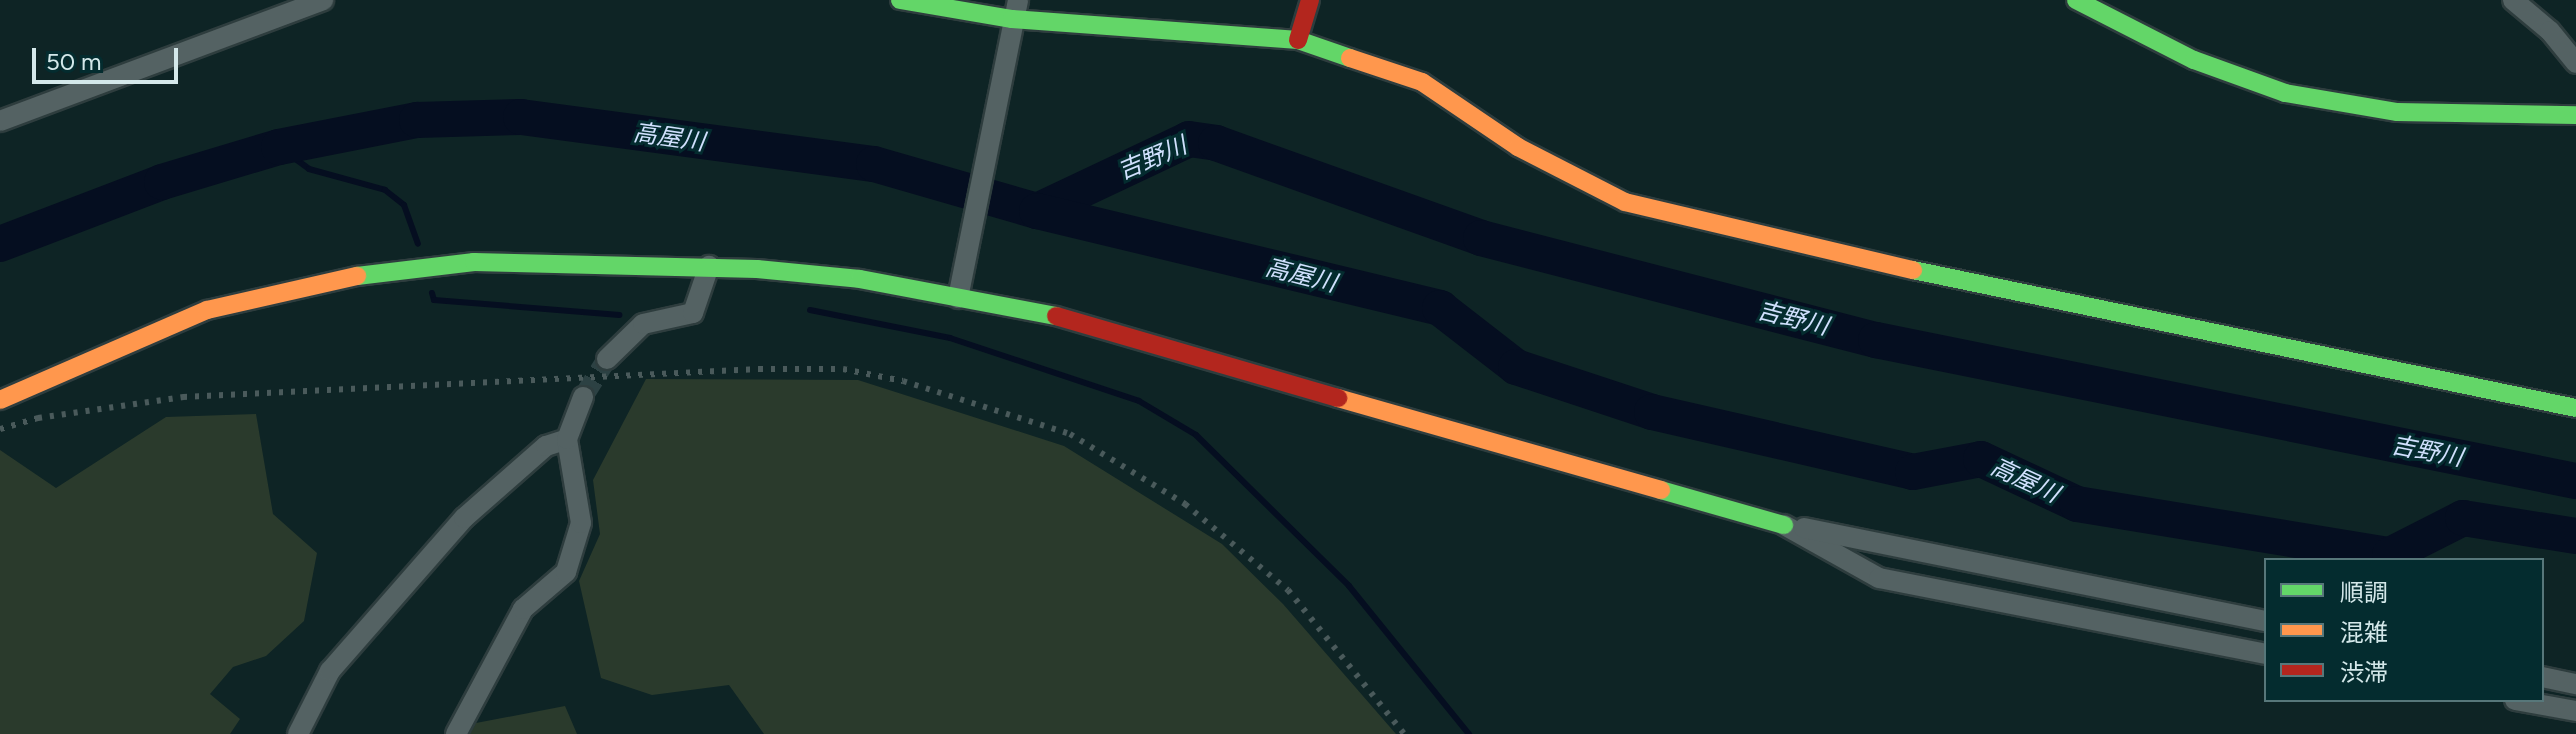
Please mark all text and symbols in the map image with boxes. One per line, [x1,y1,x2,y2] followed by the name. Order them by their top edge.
[36,32,182,82] scale bar
[46,47,102,76] text: 50 m
[631,118,707,156] water label: 高屋川
[1113,131,1191,185] water label: 吉野川
[1263,252,1339,298] water label: 高屋川
[1755,295,1831,341] water label: 吉野川
[2389,430,2465,472] water label: 吉野川
[1986,452,2064,508] water label: 高屋川
[2264,558,2544,702] legend
[2340,578,2388,607] text: 順調
[2340,618,2388,647] text: 混雑
[2340,658,2388,687] text: 渋滞

